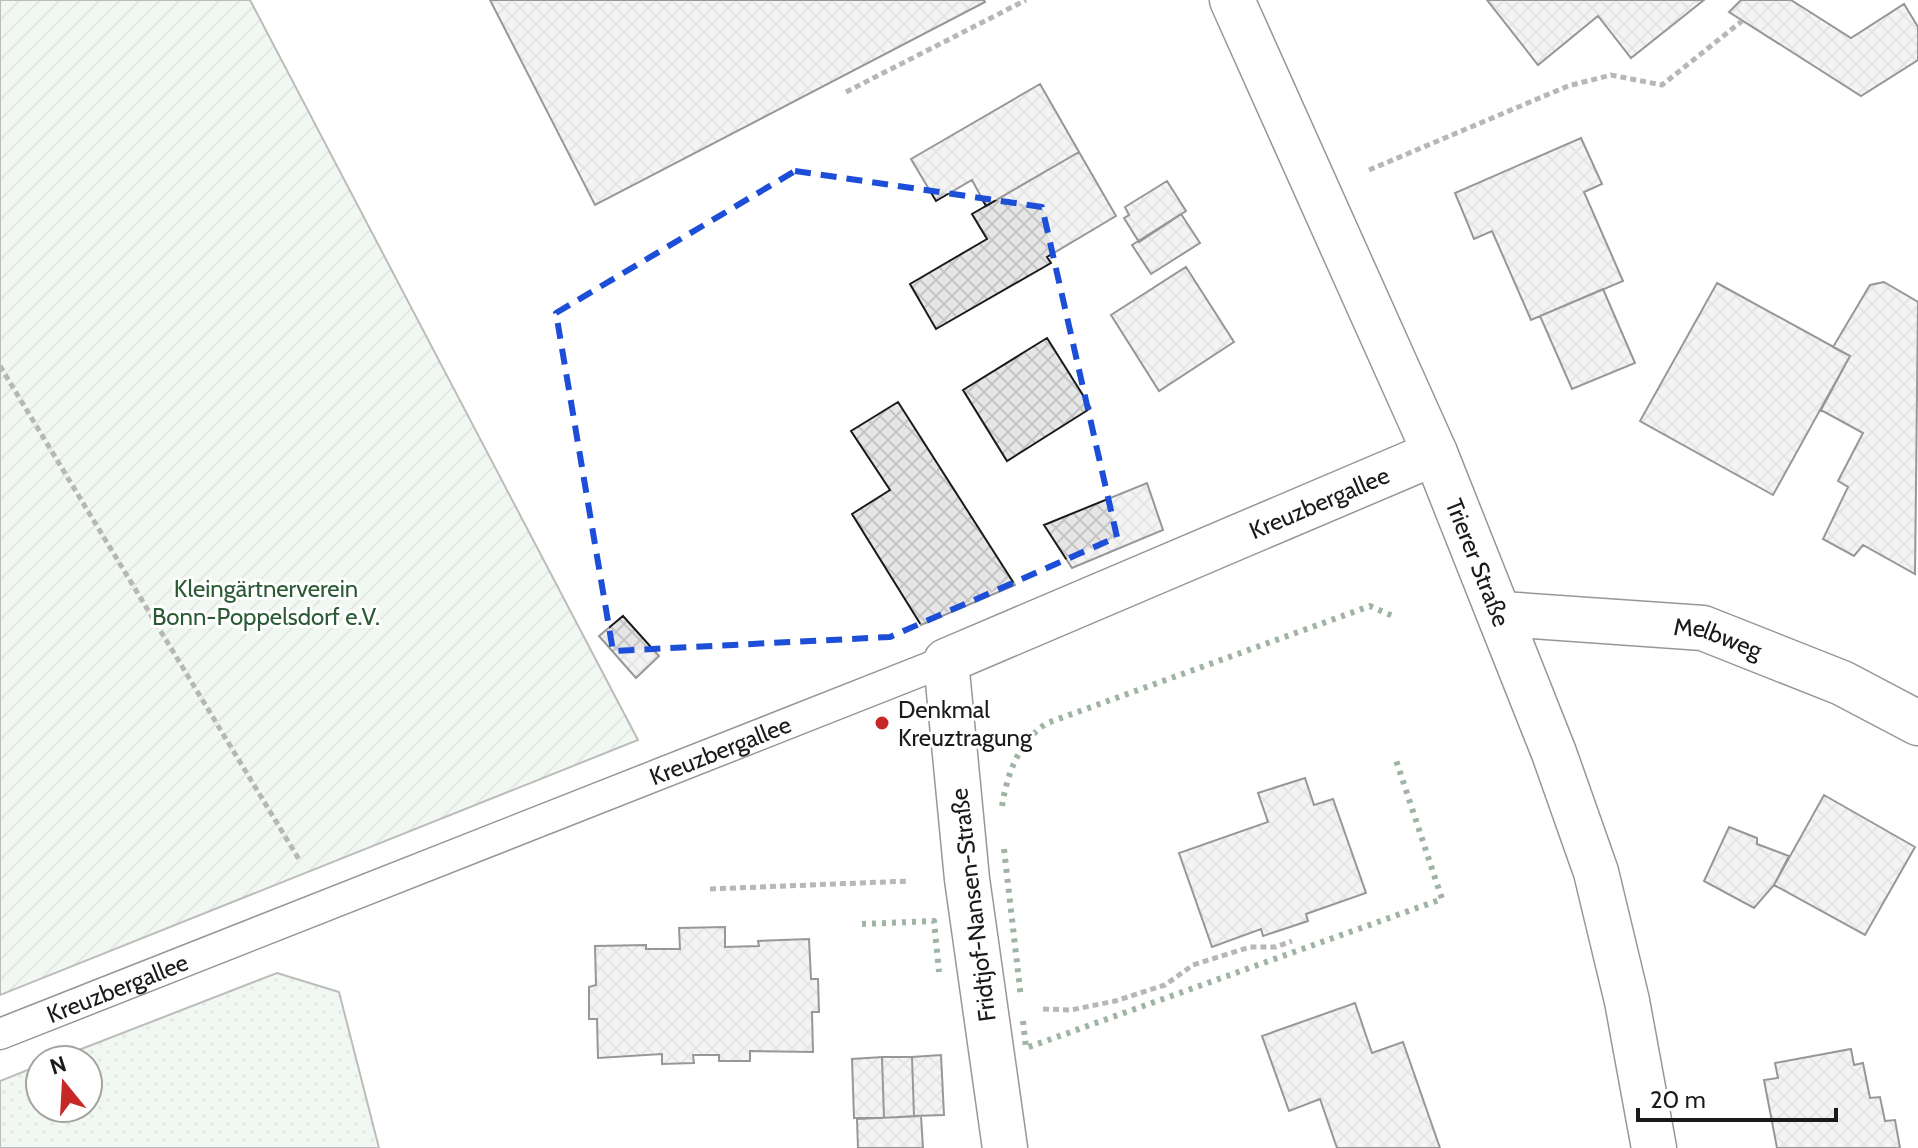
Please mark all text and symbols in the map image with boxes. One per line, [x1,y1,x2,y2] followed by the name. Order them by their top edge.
[1245,460,1393,545] street label: Kreuzbergallee
[1440,494,1517,630] street label: Trierer Straße
[152,574,380,631] park label: Kleingärtnerverein Bonn-Poppelsdorf e.V.
[1673,611,1767,665] street label: Melbweg
[898,695,1033,752] place label: Denkmal Kreuztragung
[645,709,795,791] street label: Kreuzbergallee
[873,714,891,732] marker: Denkmal Kreuztragung
[944,787,1002,1023] street label: Fridtjof-Nansen-Straße
[42,947,192,1029] street label: Kreuzbergallee
[24,1044,104,1124] north arrow
[46,1050,70,1081] text: N
[1638,1072,1836,1122] scale bar
[1650,1085,1706,1114] text: 20 m

